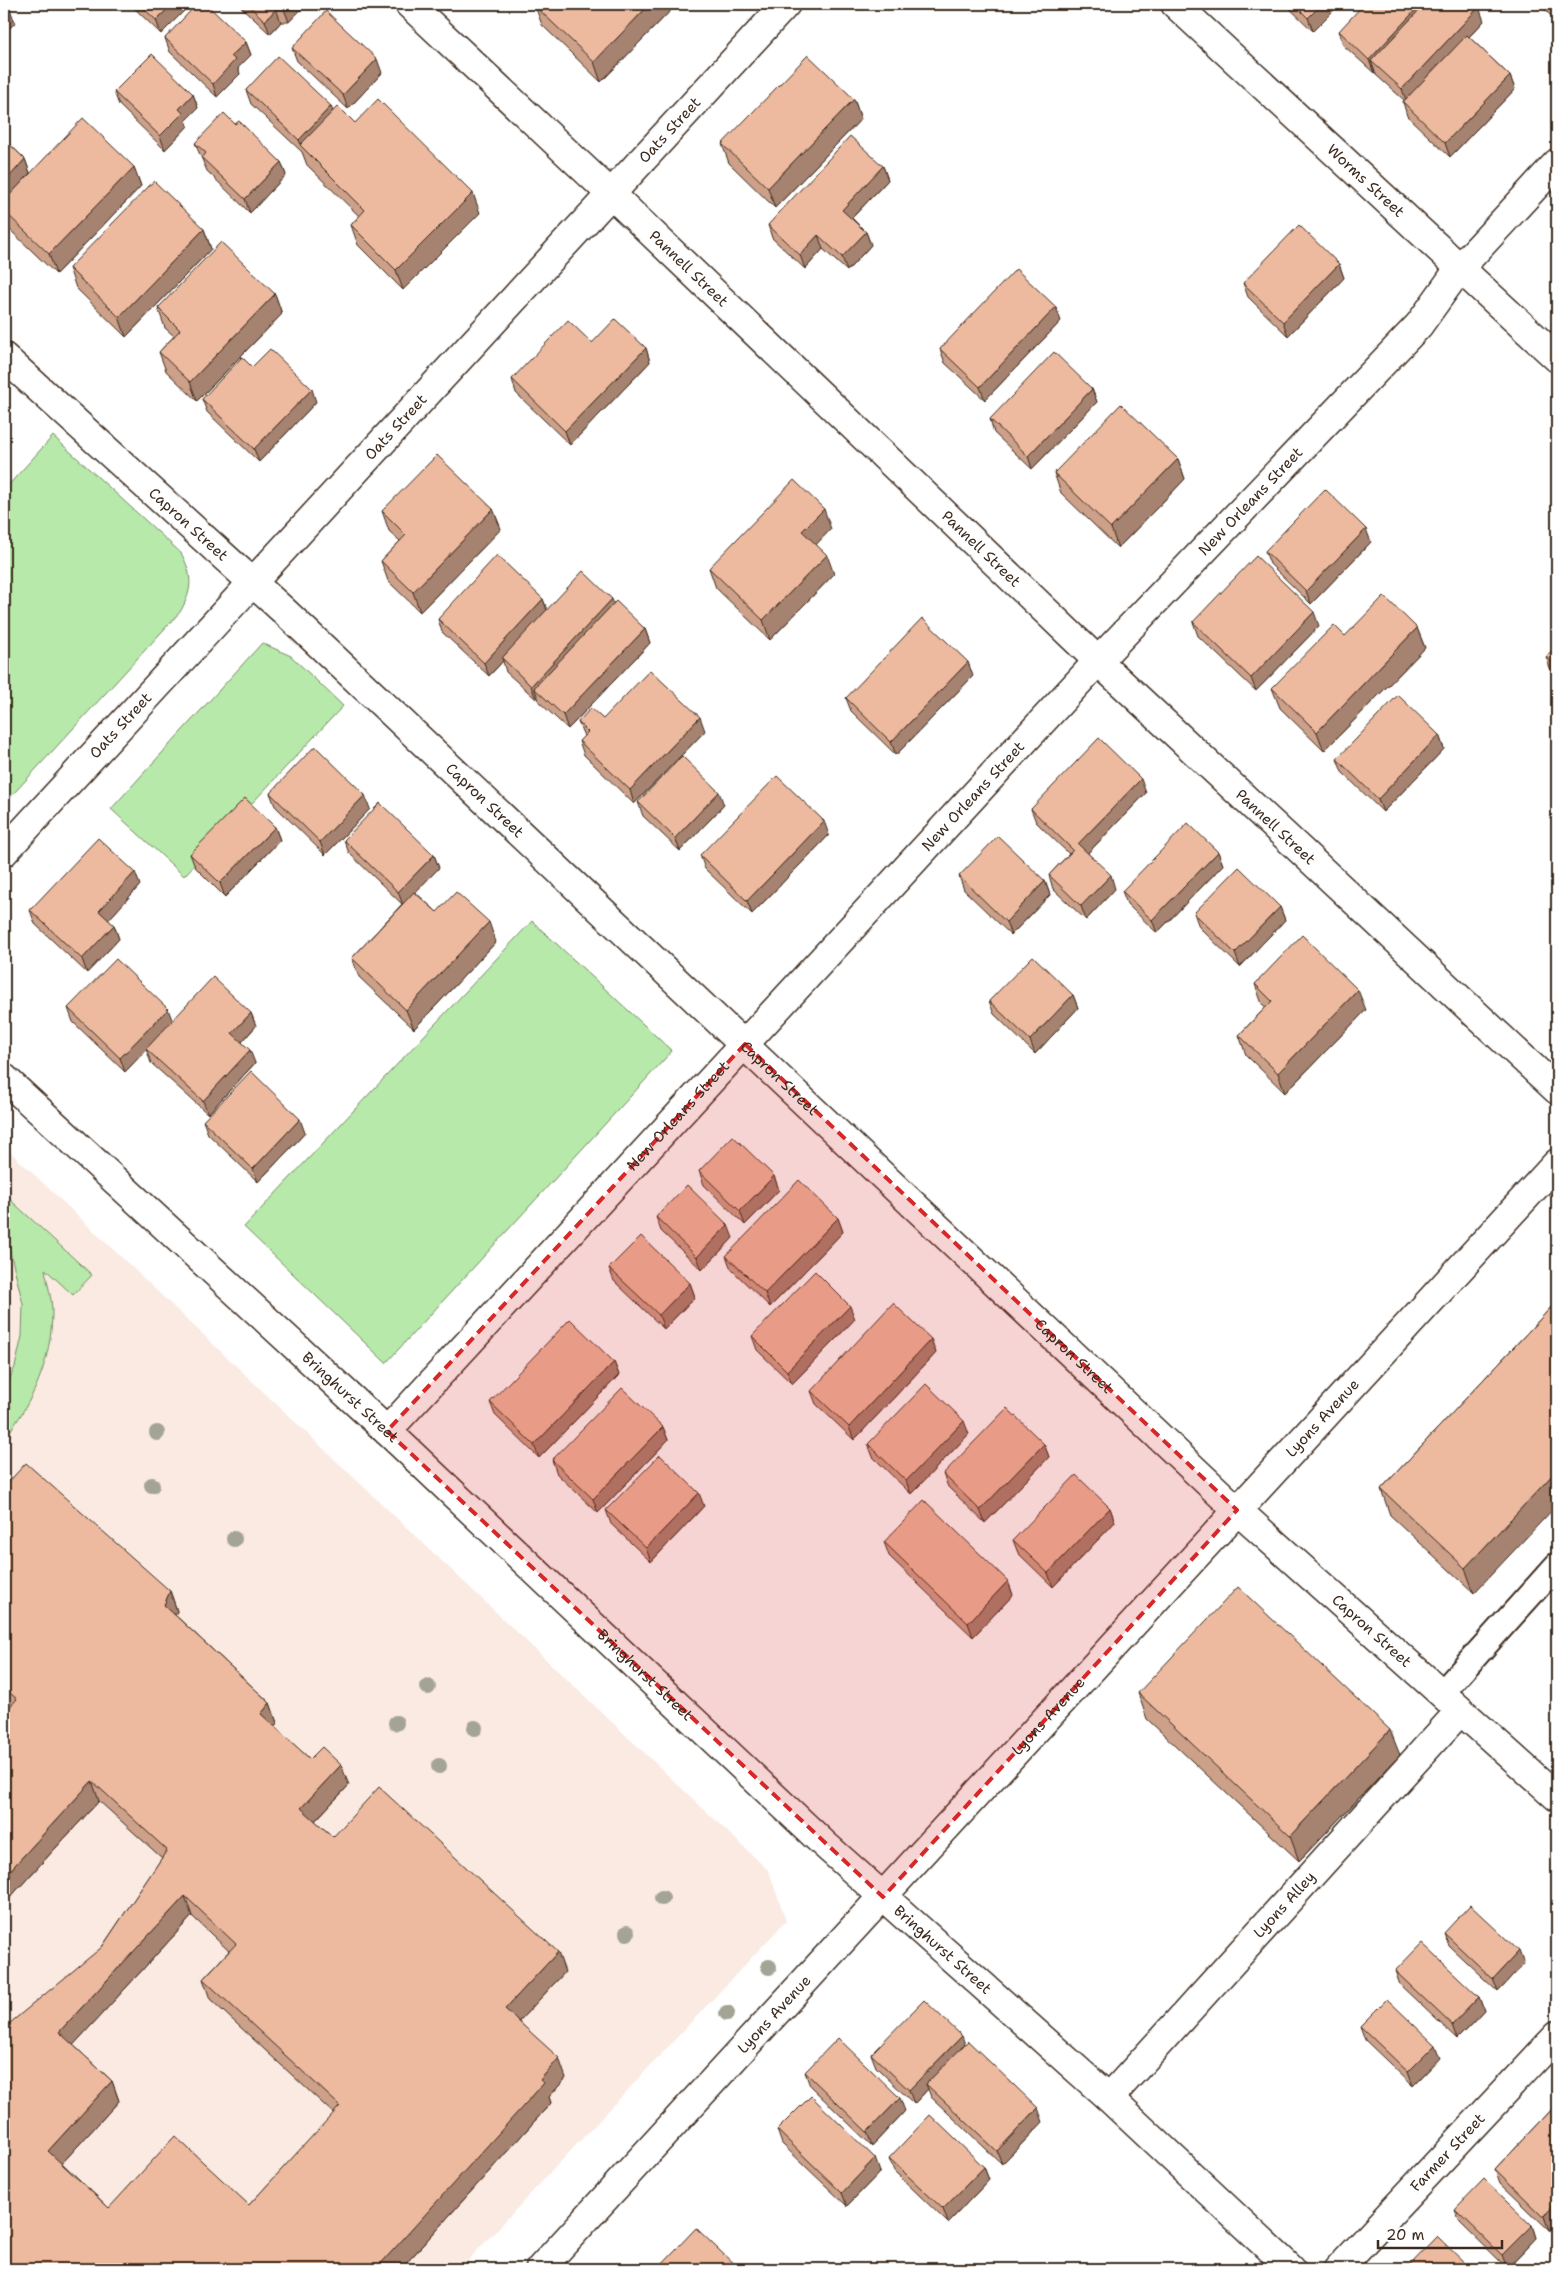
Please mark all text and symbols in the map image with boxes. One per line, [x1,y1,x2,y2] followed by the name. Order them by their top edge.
[634,93,705,167] street label: Oats Street
[1323,140,1409,222] street label: Worms Street
[645,226,733,311] street label: Pannell Street
[360,390,431,464] street label: Oats Street
[1194,443,1307,560] street label: New Orleans Street
[145,483,232,565] street label: Capron Street
[937,506,1025,591] street label: Pannell Street
[85,688,156,763] street label: Oats Street
[917,737,1029,856] street label: New Orleans Street
[441,759,528,842] street label: Capron Street
[1231,785,1320,869] street label: Pannell Street
[736,1037,823,1120] street label: Capron Street
[622,1056,734,1175] street label: New Orleans Street
[1031,1314,1117,1398] street label: Capron Street
[298,1348,403,1447] street label: Bringhurst Street
[1281,1375,1364,1462] street label: Lyons Avenue
[1328,1590,1416,1672] street label: Capron Street
[593,1625,697,1725] street label: Bringhurst Street
[1007,1673,1089,1760] street label: Lyons Avenue
[1249,1867,1320,1942] street label: Lyons Alley
[889,1901,996,1999] street label: Bringhurst Street
[733,1971,815,2058] street label: Lyons Avenue
[1406,2109,1489,2196] street label: Farmer Street
[1378,2218,1502,2250] scale bar
[1386,2225,1425,2245] text: 20 m

